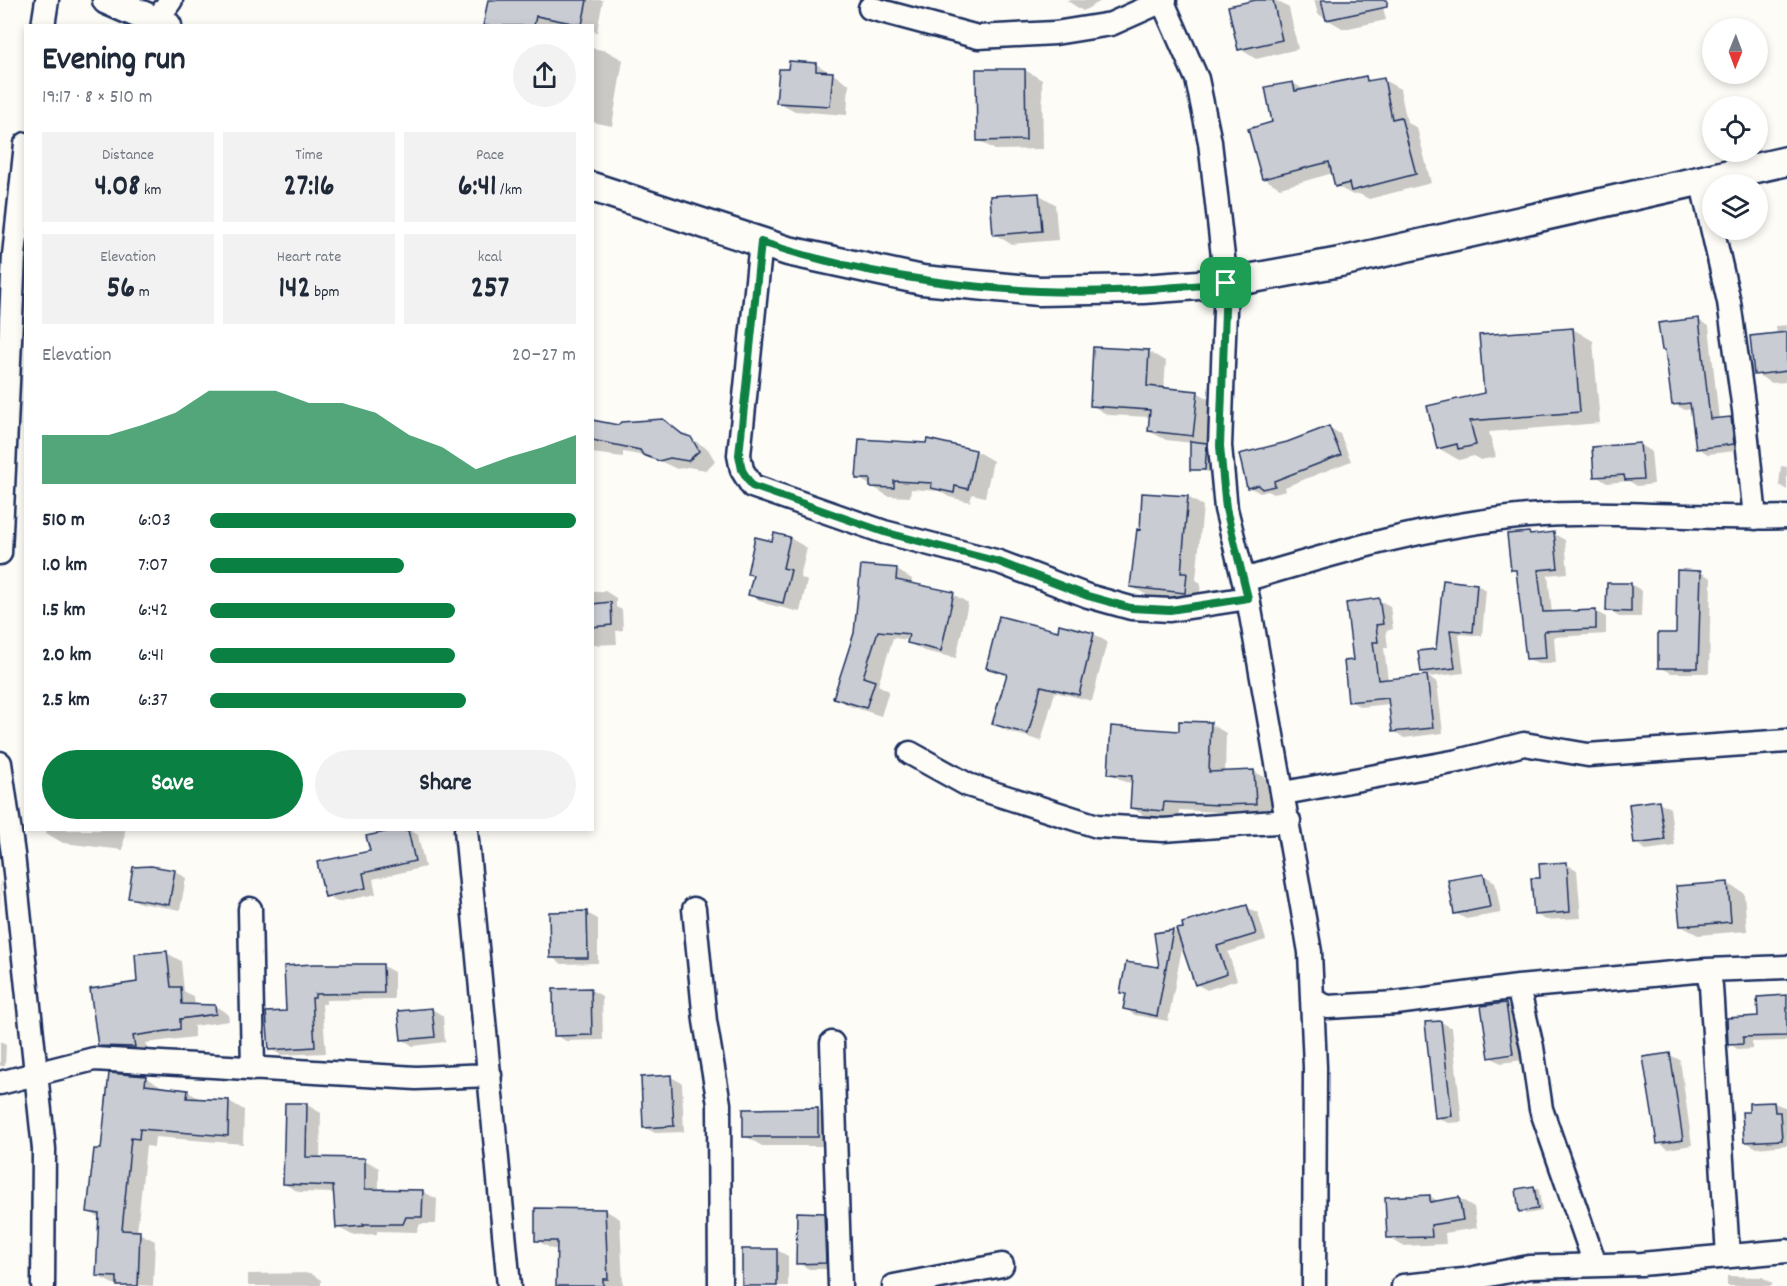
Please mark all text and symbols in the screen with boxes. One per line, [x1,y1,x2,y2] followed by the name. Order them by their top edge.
[1702,18,1768,84] north arrow
[1702,18,1768,240] map controls
[42,38,186,85] text: Evening run
[513,44,576,107] button: share
[42,84,152,112] text: 19:17 · 8 × 510 m
[1702,96,1768,162] button: locate
[102,144,154,167] text: Distance
[295,144,323,167] text: Time
[476,144,504,167] text: Pace
[94,167,140,210] text: 4.08
[284,167,334,210] text: 27:16
[458,167,496,210] text: 6:41
[1702,174,1768,240] button: layers
[140,179,162,202] text: km
[496,179,522,202] text: /km
[100,246,156,269] text: Elevation
[277,246,341,269] text: Heart rate
[478,246,502,269] text: kcal
[1200,257,1251,308] pin
[1209,266,1242,299] icon: arrive
[106,269,135,312] text: 56
[278,269,311,312] text: 142
[471,269,509,312] text: 257
[135,281,150,304] text: m
[311,281,340,304] text: bpm
[42,342,112,370] text: Elevation
[512,342,576,370] text: 20–27 m
[42,507,85,535] text: 510 m
[138,507,171,535] text: 6:03
[42,552,87,580] text: 1.0 km
[138,552,168,580] text: 7:07
[42,597,85,625] text: 1.5 km
[138,597,168,625] text: 6:42
[42,642,91,670] text: 2.0 km
[138,642,164,670] text: 6:41
[42,687,90,715] text: 2.5 km
[138,687,168,715] text: 6:37
[42,750,303,819] button: Save
[315,750,576,819] button: Share

